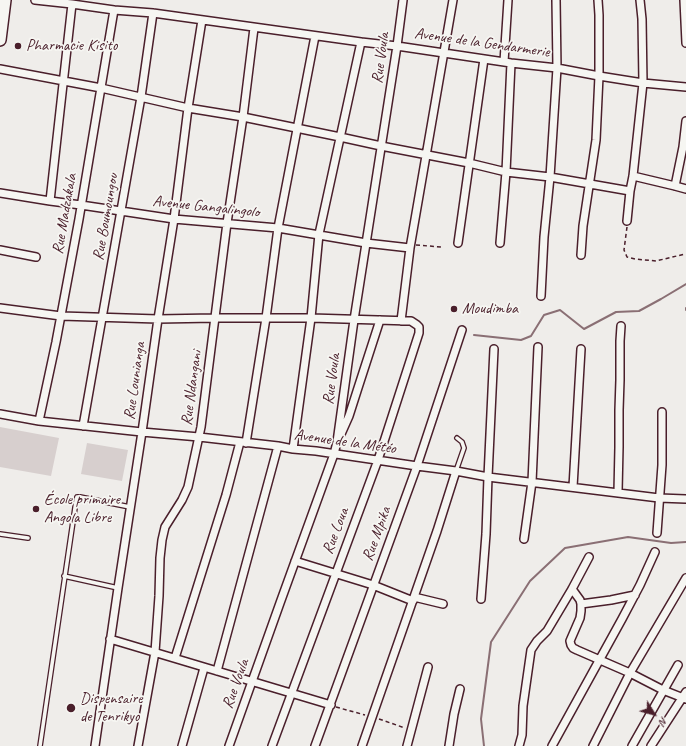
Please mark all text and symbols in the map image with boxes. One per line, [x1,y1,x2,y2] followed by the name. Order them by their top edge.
[413,24,551,62] street label: Avenue de la Gendarmerie
[368,31,394,85] street label: Rue Voula
[26,36,117,56] place label: Pharmacie Kisito
[13,41,23,51] marker: Pharmacie Kisito
[48,172,82,256] street label: Rue Madzakala
[89,172,123,262] street label: Rue Boumoungou
[152,192,260,222] street label: Avenue Gangalingolo
[462,299,518,319] place label: Moudimba
[449,304,459,314] marker: Moudimba
[120,341,150,421] street label: Rue Lounianga
[177,349,207,427] street label: Rue Ndangani
[319,352,345,406] street label: Rue Voula
[293,425,397,459] street label: Avenue de la Météo
[44,490,120,528] place label: École primaire Angola Libre
[31,504,41,514] marker: École primaire Angola Libre
[358,504,396,564] street label: Rue Mpika
[318,505,354,557] street label: Rue Loua
[218,657,254,711] street label: Rue Voula
[80,689,142,727] place label: Dispensaire de Tenrikyo
[634,694,674,734] north arrow
[65,702,77,714] marker: Dispensaire de Tenrikyo
[656,714,671,728] text: N

